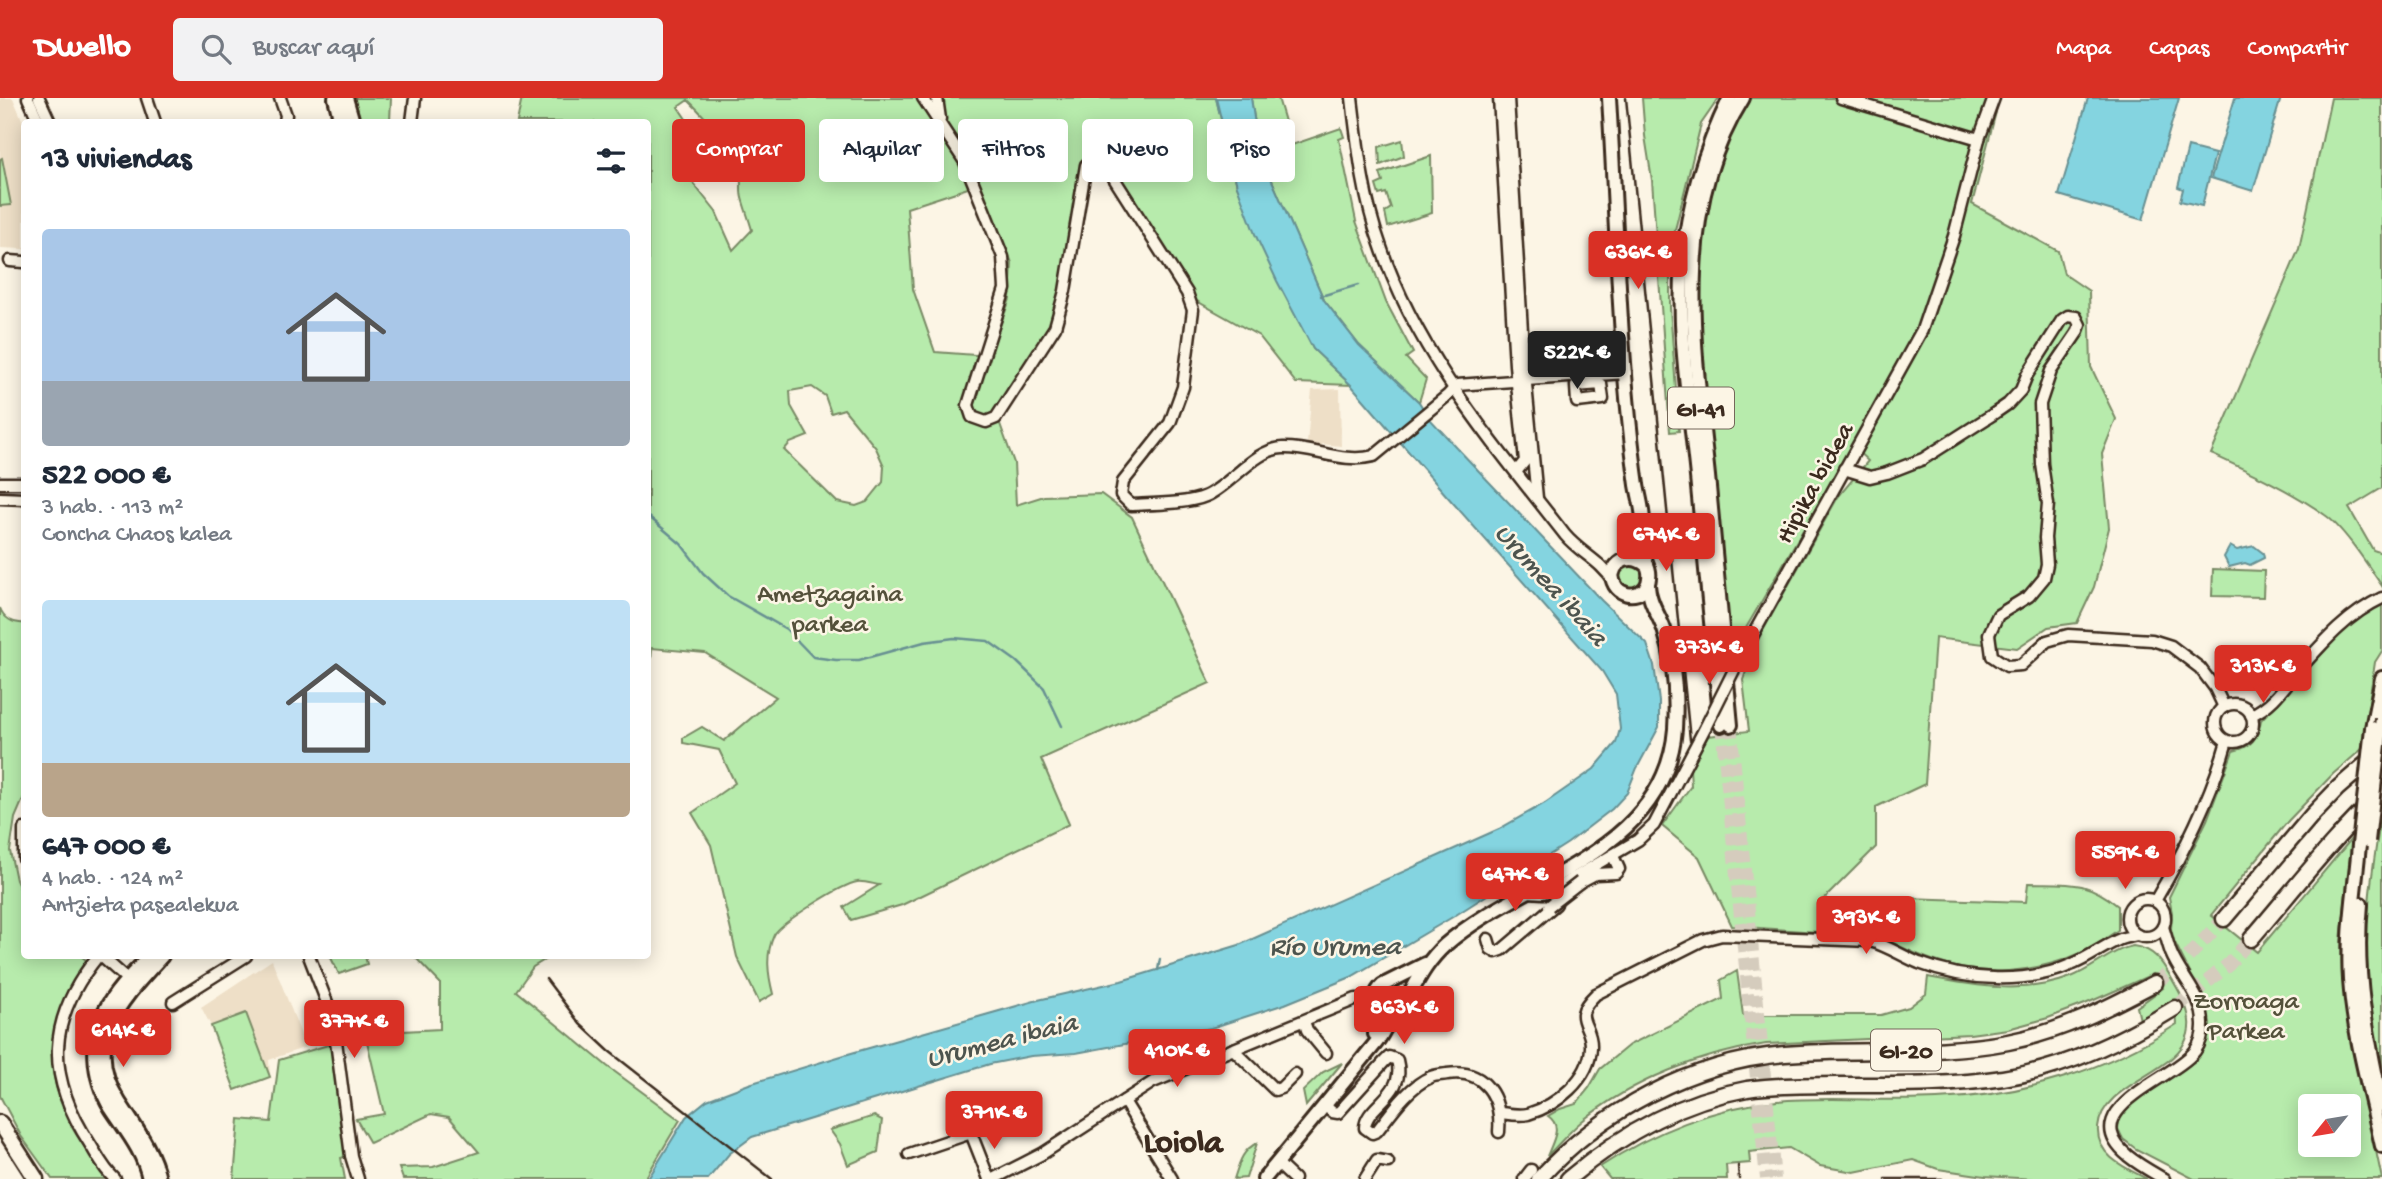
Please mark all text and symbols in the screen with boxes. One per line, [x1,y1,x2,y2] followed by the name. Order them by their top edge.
[173,18,663,81] search box
[35,30,131,68] text: Dwello
[197,30,235,68] icon: search
[253,34,374,65] text: Buscar aquí
[2056,35,2111,64] text: Mapa
[2149,35,2209,64] text: Capas
[2247,35,2347,64] text: Compartir
[672,119,805,182] chip: Comprar
[819,119,944,182] chip: Alquilar
[958,119,1068,182] chip: Filtros
[1082,119,1193,182] chip: Nuevo
[1207,119,1295,182] chip: Piso
[592,142,630,180] icon: filters
[42,144,191,179] text: 13 viviendas
[1581,232,1695,291] pin: 636K €
[1604,240,1672,267] text: 636K €
[273,274,399,400] icon: home
[1520,331,1634,391] pin: 522K €
[1544,340,1610,367] text: 522K €
[1668,388,1734,428] road number: GI-41
[1771,417,1864,550] street label: Hipika bidea
[42,460,170,495] text: 522 000 €
[42,495,183,522] text: 3 hab. · 113 m²
[1609,514,1723,573] pin: 674K €
[1486,518,1614,655] water label: Urumea ibaia
[42,522,232,549] text: Concha Chaos kalea
[1633,522,1699,549] text: 674K €
[757,581,904,642] park label: Ametzagaina parkea
[1652,626,1766,686] pin: 373K €
[1675,635,1743,662] text: 373K €
[273,645,399,771] icon: home
[2206,646,2320,705] pin: 313K €
[2231,654,2295,681] text: 313K €
[42,831,170,866] text: 647 000 €
[2068,832,2182,891] pin: 559K €
[2091,840,2159,867] text: 559K €
[1458,854,1572,913] pin: 647K €
[1482,862,1548,889] text: 647K €
[42,866,183,893] text: 4 hab. · 124 m²
[42,893,238,920] text: Antzieta pasealekua
[1809,896,1923,956] pin: 393K €
[1832,905,1900,932] text: 393K €
[1270,932,1402,965] water label: Río Urumea
[1347,986,1461,1046] pin: 863K €
[2193,988,2300,1049] park label: Zorroaga Parkea
[1370,995,1438,1022] text: 863K €
[297,1000,411,1060] pin: 377K €
[924,1007,1082,1077] water label: Urumea ibaia
[320,1009,388,1036] text: 377K €
[66,1010,180,1069] pin: 614K €
[91,1018,155,1045] text: 614K €
[1120,1030,1234,1089] pin: 410K €
[1871,1030,1941,1070] road number: GI-20
[1144,1038,1210,1065] text: 410K €
[937,1091,1051,1151] pin: 371K €
[2298,1094,2361,1157] north arrow
[2298,1094,2361,1157] map controls
[962,1100,1027,1127] text: 371K €
[1143,1126,1224,1164] district label: Loiola

